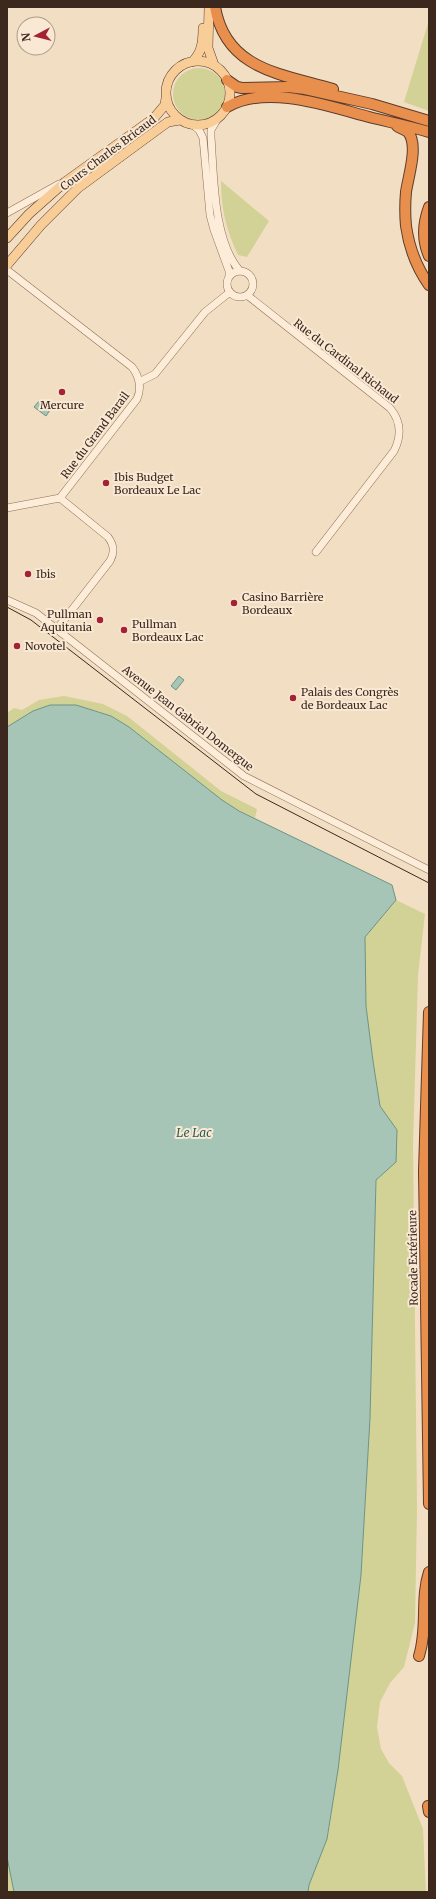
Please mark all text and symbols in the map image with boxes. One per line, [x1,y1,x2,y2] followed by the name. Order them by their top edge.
[16,16,56,56] north arrow
[19,32,34,42] text: N
[57,112,159,193] street label: Cours Charles Bricaud
[291,316,402,407] street label: Rue du Cardinal Richaud
[57,387,67,397] marker: Mercure
[58,388,133,481] street label: Rue du Grand Barail
[40,398,84,412] place label: Mercure
[114,470,201,497] place label: Ibis Budget Bordeaux Le Lac
[101,478,111,488] marker: Ibis Budget Bordeaux Le Lac
[36,567,56,581] place label: Ibis
[23,569,33,579] marker: Ibis
[242,590,324,617] place label: Casino Barrière Bordeaux
[229,598,239,608] marker: Casino Barrière Bordeaux
[40,607,93,634] place label: Pullman Aquitania
[95,615,105,625] marker: Pullman Aquitania
[132,617,204,644] place label: Pullman Bordeaux Lac
[119,625,129,635] marker: Pullman Bordeaux Lac
[25,639,66,653] place label: Novotel
[12,641,22,651] marker: Novotel
[119,662,257,774] street label: Avenue Jean Gabriel Domergue
[301,685,399,712] place label: Palais des Congrès de Bordeaux Lac
[288,693,298,703] marker: Palais des Congrès de Bordeaux Lac
[176,1125,212,1140] water label: Le Lac
[405,1210,421,1306] street label: Rocade Extérieure

